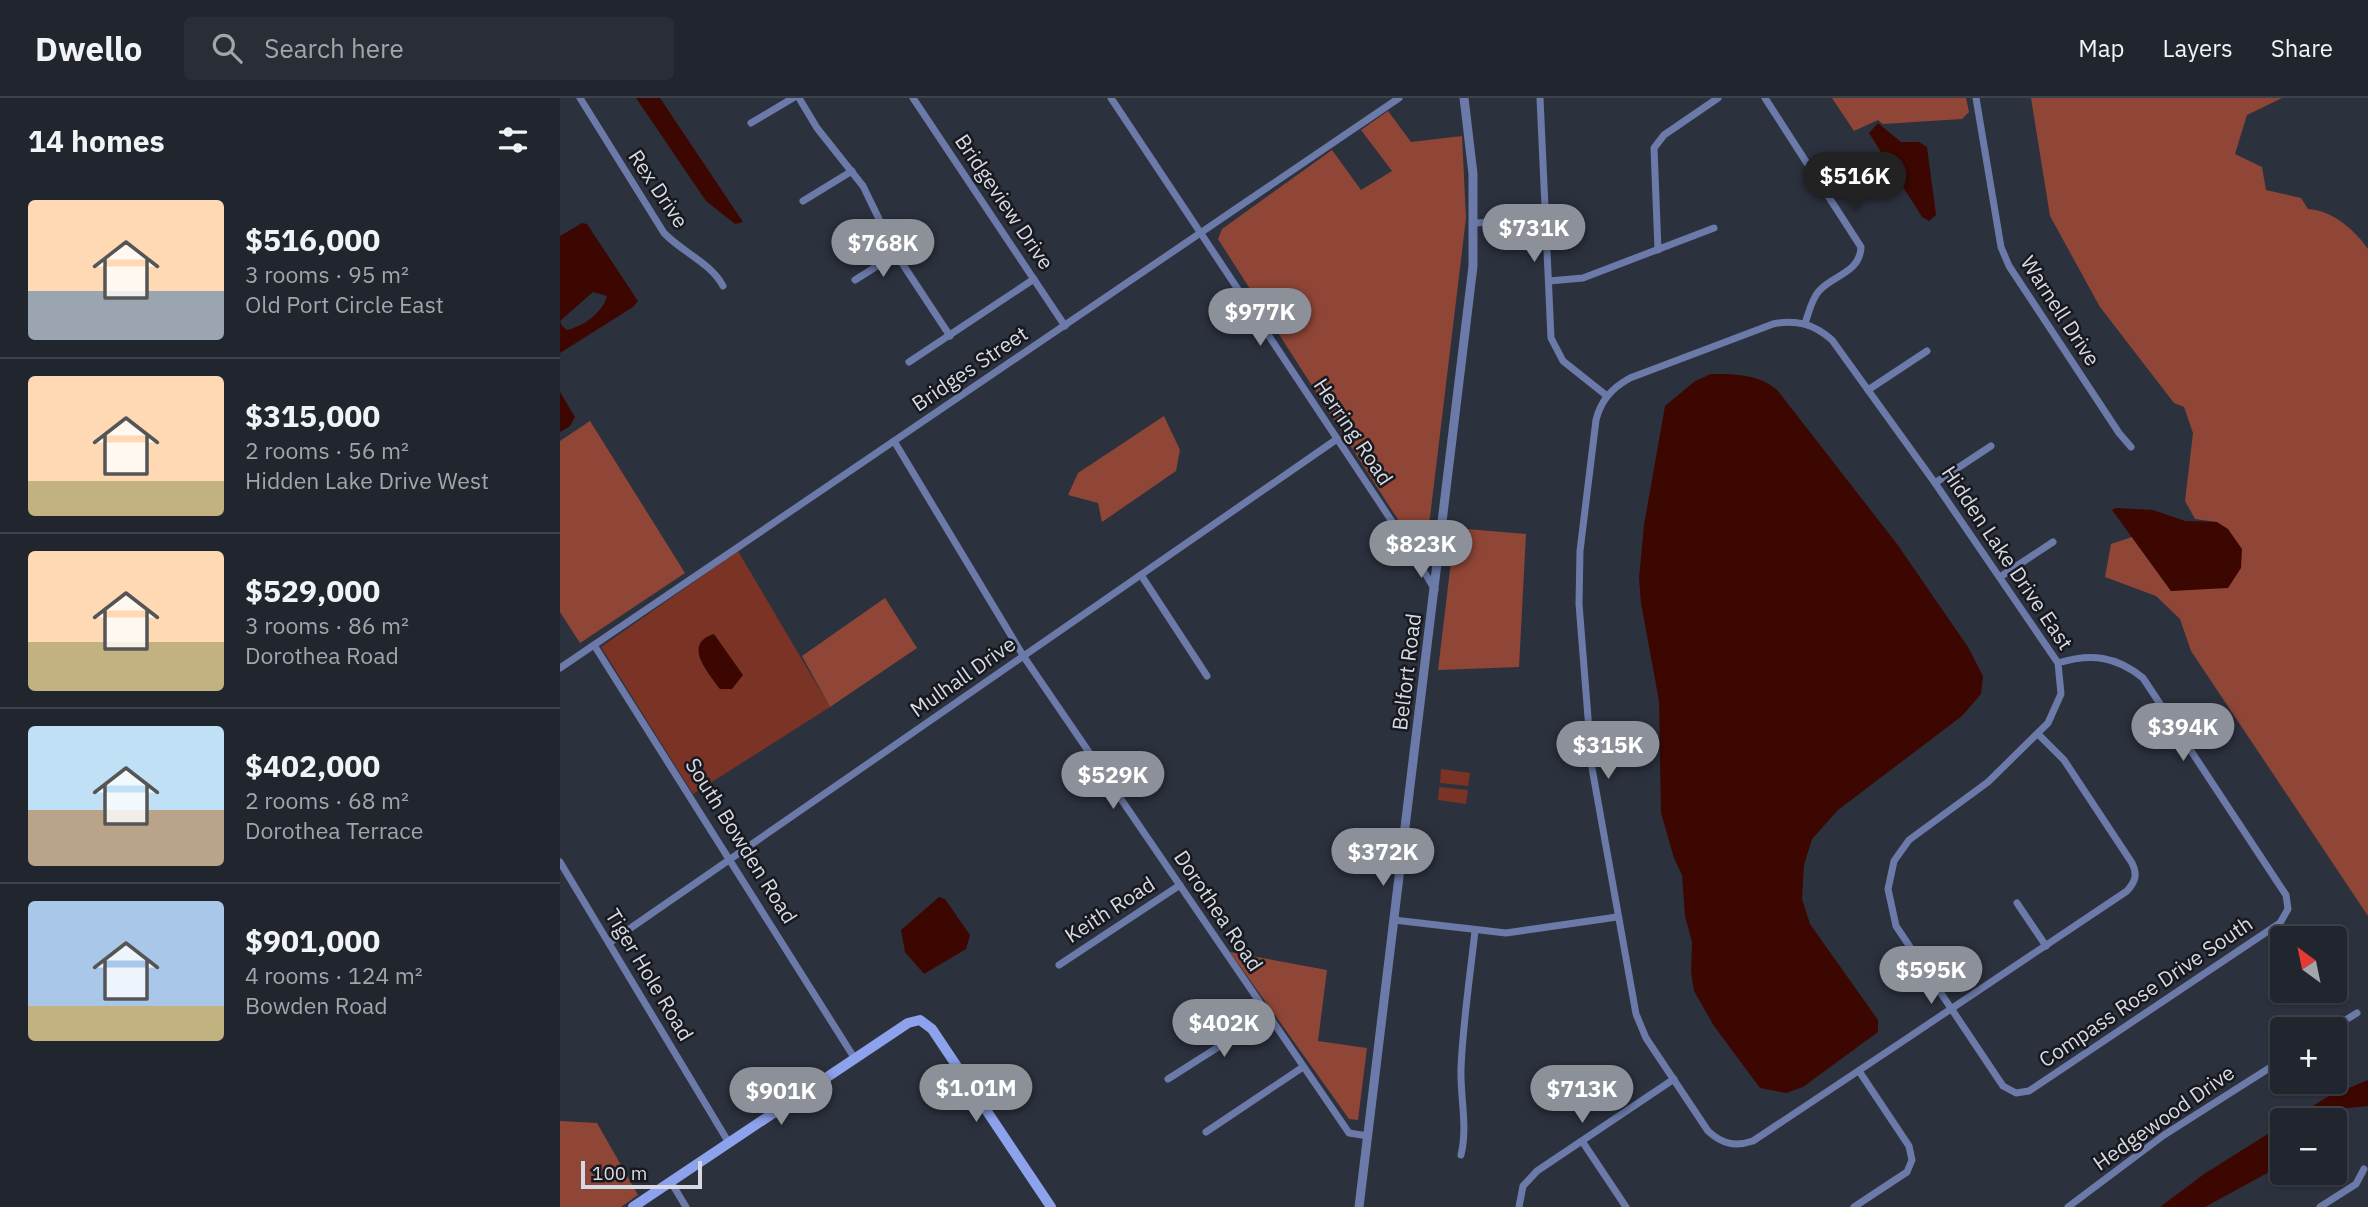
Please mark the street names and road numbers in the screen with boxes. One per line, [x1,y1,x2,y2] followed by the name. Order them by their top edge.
[949,128,1061,275] street label: Bridgeview Drive
[622,144,695,233] street label: Rex Drive
[2015,250,2107,371] street label: Warnell Drive
[906,319,1033,417] street label: Bridges Street
[1308,373,1400,490] street label: Herring Road
[1936,460,2080,655] street label: Hidden Lake Drive East
[1385,612,1427,732] street label: Belfort Road
[904,629,1021,723] street label: Mulhall Drive
[680,752,804,929] street label: South Bowden Road
[1168,844,1270,977] street label: Dorothea Road
[1059,870,1160,949] street label: Keith Road
[599,903,700,1046] street label: Tiger Hole Road
[2033,909,2258,1073] street label: Compass Rose Drive South
[2087,1058,2240,1176] street label: Hedgewood Drive

